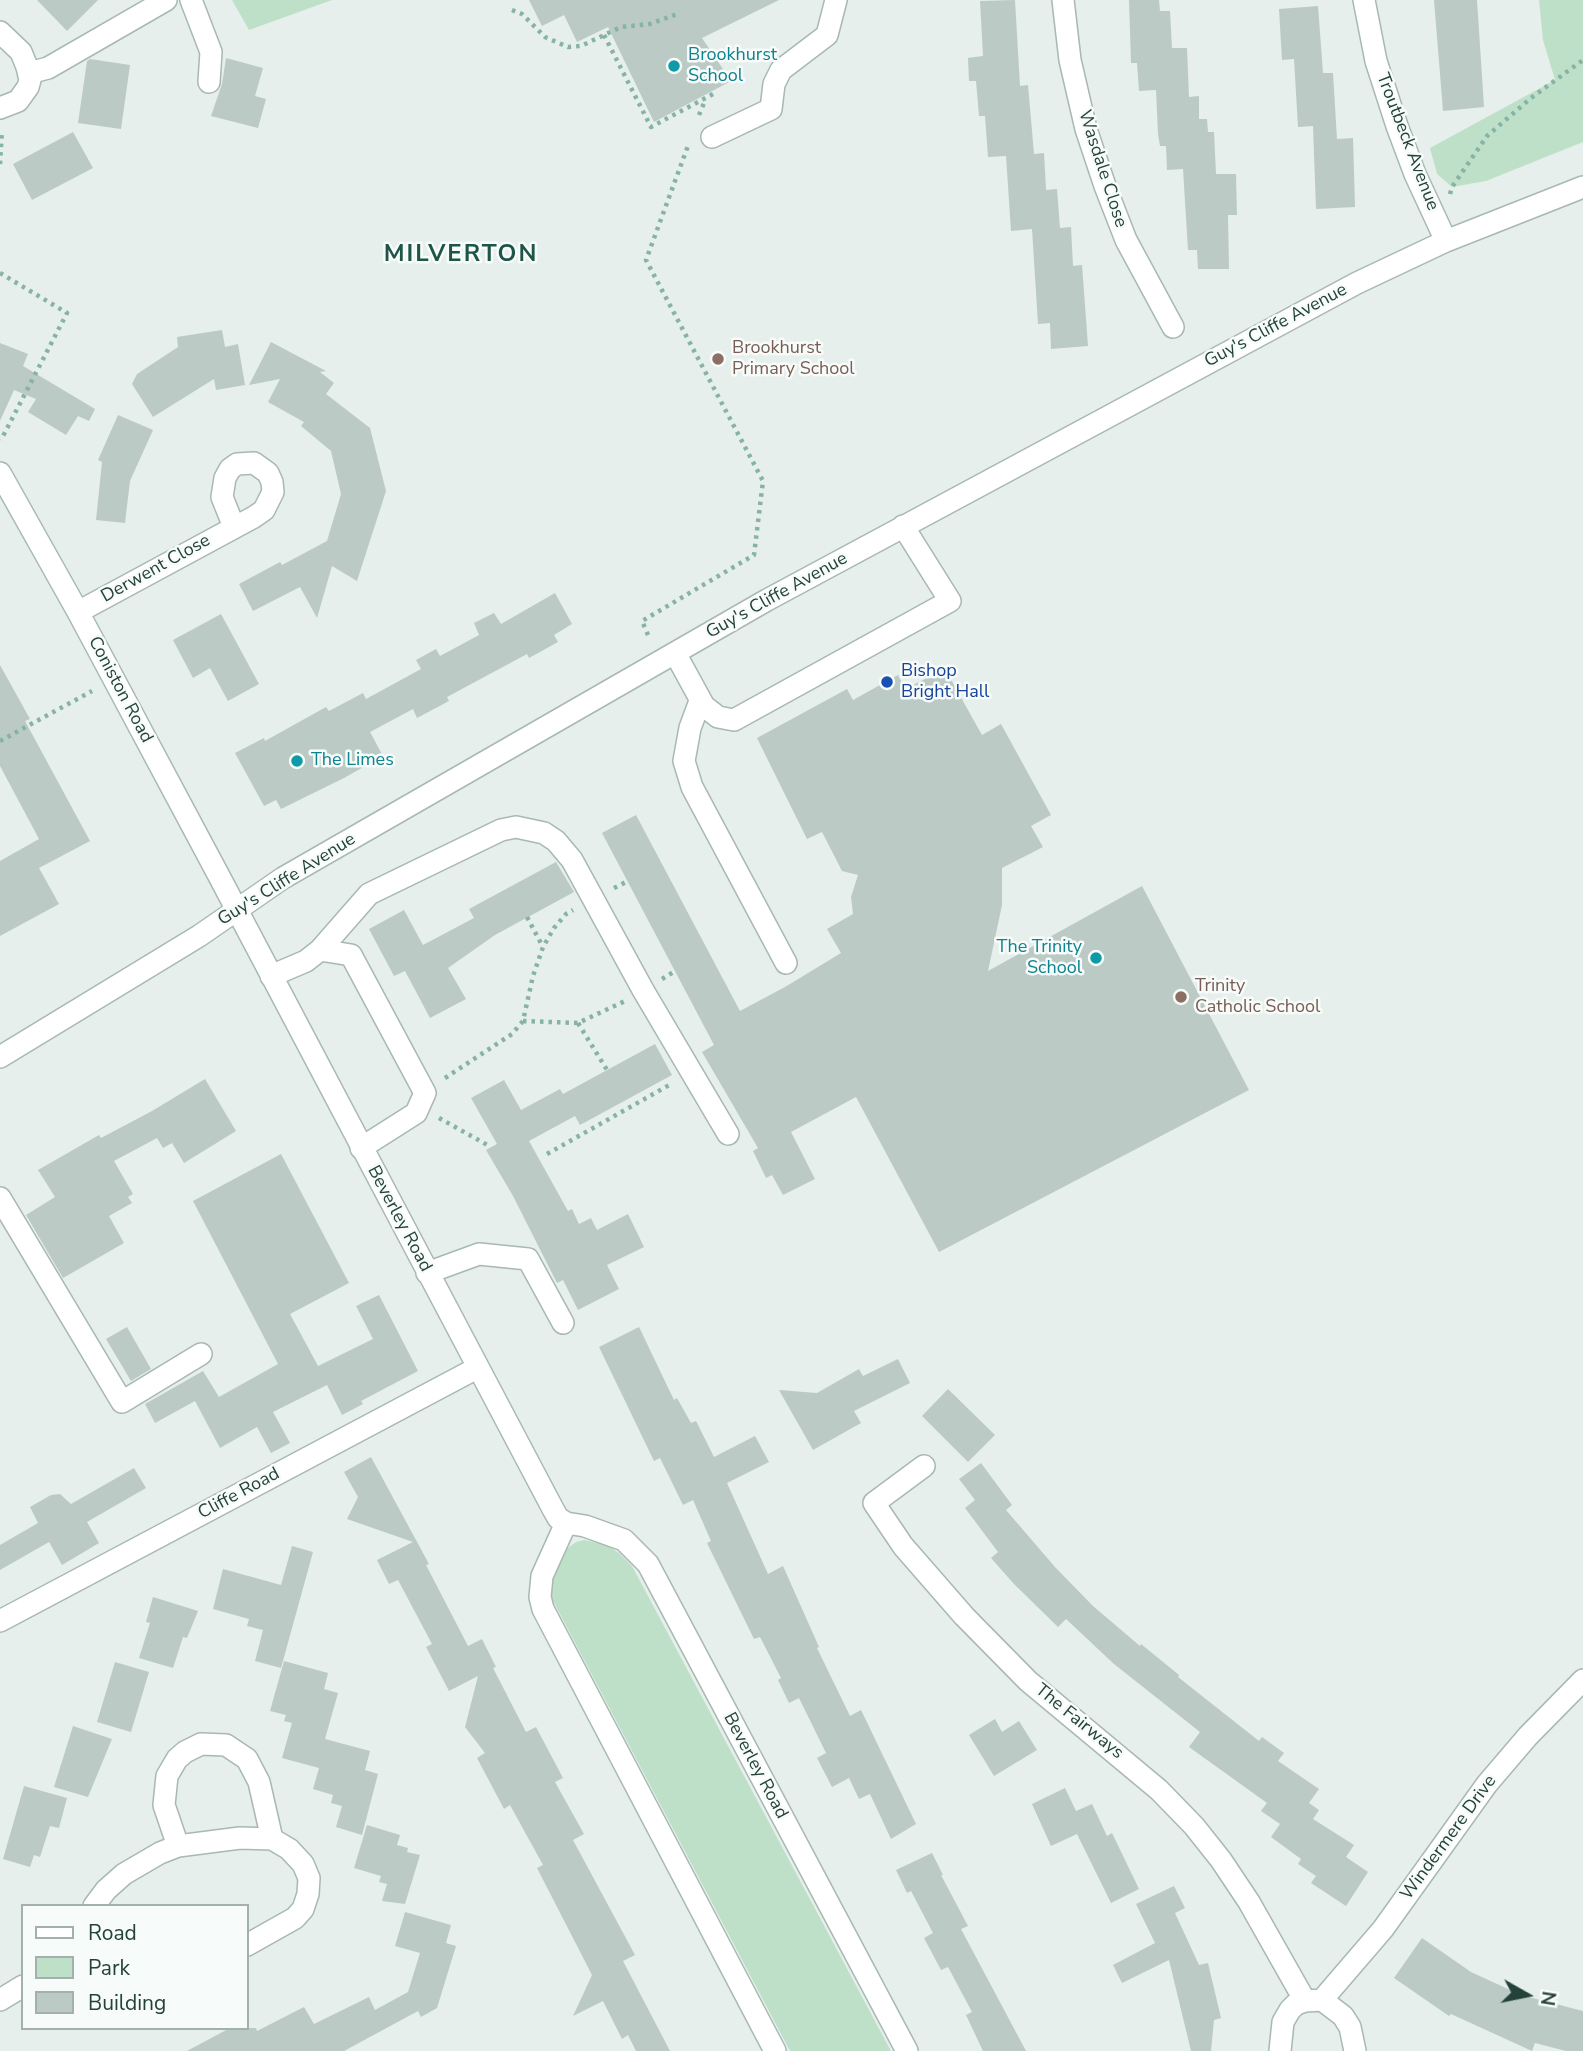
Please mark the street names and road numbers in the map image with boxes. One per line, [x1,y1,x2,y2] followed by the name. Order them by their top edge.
[1371,70,1443,214] street label: Troutbeck Avenue
[1073,108,1131,230] street label: Wasdale Close
[1201,279,1351,373] street label: Guy's Cliffe Avenue
[98,530,214,608] street label: Derwent Close
[703,548,851,644] street label: Guy's Cliffe Avenue
[83,633,157,747] street label: Coniston Road
[214,829,360,931] street label: Guy's Cliffe Avenue
[362,1162,436,1276] street label: Beverley Road
[195,1464,283,1524] street label: Cliffe Road
[1030,1680,1128,1764] street label: The Fairways
[718,1709,792,1823] street label: Beverley Road
[1396,1771,1502,1905] street label: Windermere Drive

